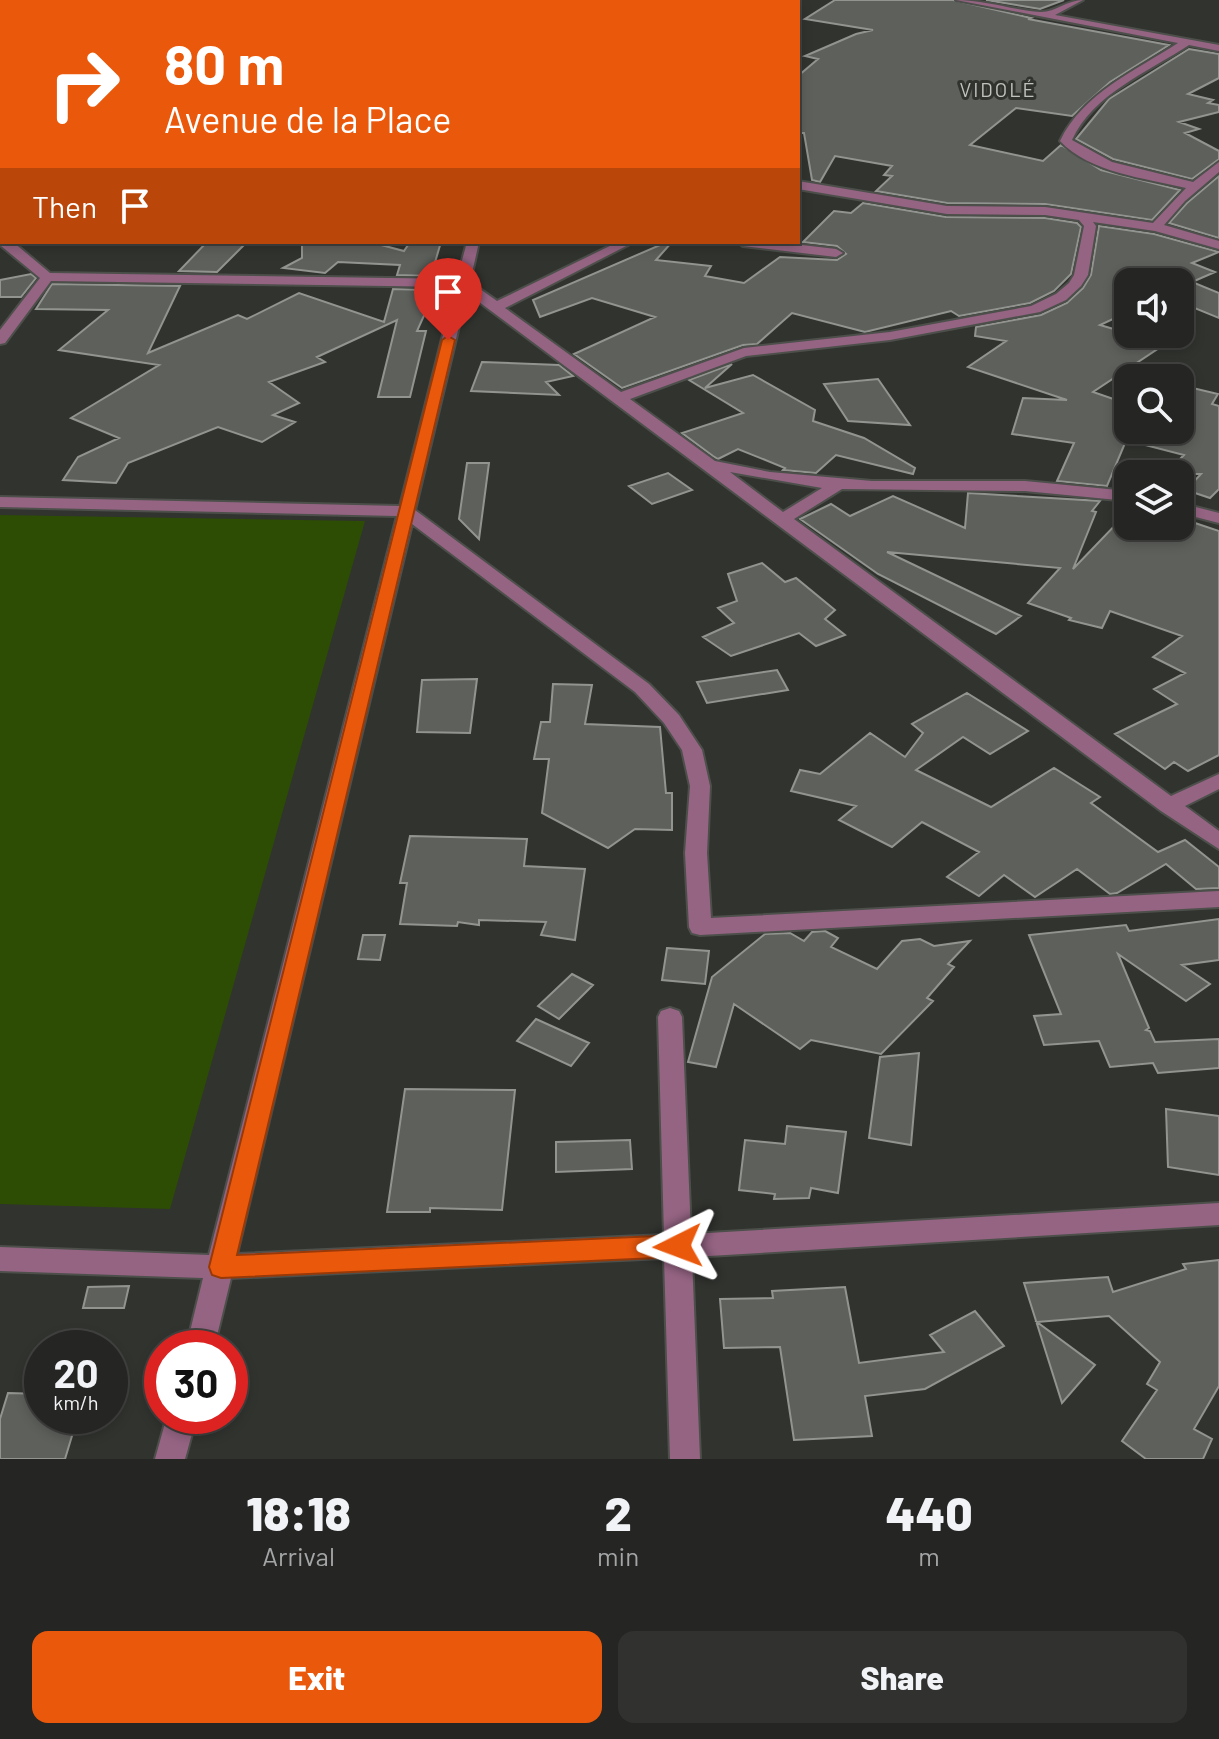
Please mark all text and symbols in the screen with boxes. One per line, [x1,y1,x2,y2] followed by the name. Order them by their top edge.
[164,29,284,96] text: 80 m
[32,32,136,136] icon: right
[959,77,1037,101] district label: VIDOLÉ
[164,97,451,140] text: Avenue de la Place
[113,184,157,228] icon: arrive
[32,188,97,224] text: Then
[414,258,482,340] pin
[1114,268,1194,540] map controls
[1114,268,1194,348] button: sound
[426,270,470,314] icon: arrive
[1114,364,1194,444] button: search
[1114,460,1194,540] button: layers
[636,1204,720,1288] position arrow
[144,1330,248,1434] speed limit sign: 30
[53,1348,99,1396] text: 20
[53,1390,99,1414] text: km/h
[246,1483,351,1541] text: 18:18
[605,1483,632,1541] text: 2
[885,1483,973,1541] text: 440
[262,1540,335,1571] text: Arrival
[597,1540,639,1571] text: min
[918,1540,940,1571] text: m
[32,1631,602,1723] button: Exit
[618,1631,1187,1723] button: Share

